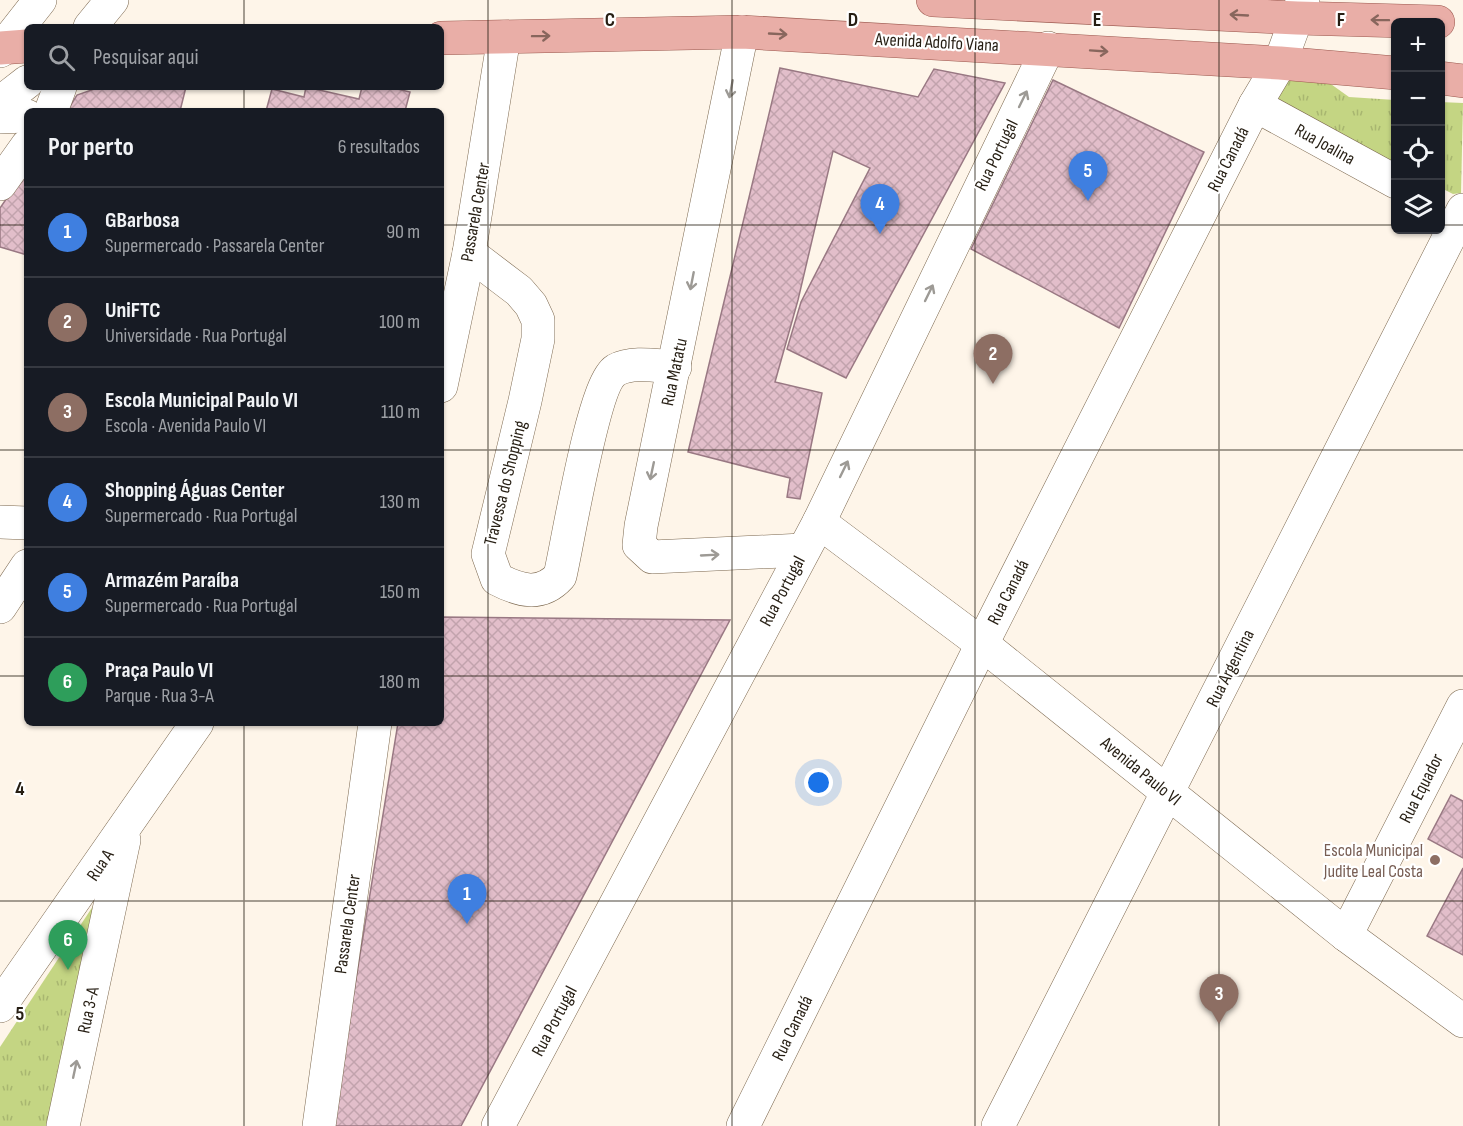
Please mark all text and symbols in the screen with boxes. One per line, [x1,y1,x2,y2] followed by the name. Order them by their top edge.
[605,8,615,32] text: C
[848,8,858,32] text: D
[1093,8,1101,32] text: E
[1337,8,1345,32] text: F
[1229,10,1249,21] one-way arrow
[1370,14,1390,26] one-way arrow
[1391,18,1445,234] map controls
[1391,18,1445,72] button: +
[24,24,444,90] search box
[768,28,788,39] one-way arrow
[874,29,999,56] street label: Avenida Adolfo Viana
[531,31,551,42] one-way arrow
[45,41,78,74] icon: search
[93,44,198,71] text: Pesquisar aqui
[1088,46,1108,57] one-way arrow
[1391,72,1445,126] button: −
[725,79,736,99] one-way arrow
[1018,90,1030,108] one-way arrow
[970,116,1023,194] street label: Rua Portugal
[1291,119,1359,170] street label: Rua Joalina
[1203,123,1254,195] street label: Rua Canadá
[1391,126,1445,180] button: locate
[48,132,134,163] text: Por perto
[338,135,420,159] text: 6 resultados
[1068,152,1108,201] pin: 5
[456,161,495,263] street label: Passarela Center
[1391,180,1445,234] button: layers
[860,184,900,234] pin: 4
[105,207,180,234] text: GBarbosa
[64,220,71,244] text: 1
[386,220,420,244] text: 90 m
[105,234,324,258] text: Supermercado · Passarela Center
[686,270,697,290] one-way arrow
[924,285,936,303] one-way arrow
[105,297,161,324] text: UniFTC
[63,310,72,334] text: 2
[379,310,420,334] text: 100 m
[105,324,287,348] text: Universidade · Rua Portugal
[974,334,1012,384] pin: 2
[657,336,692,408] street label: Rua Matatu
[105,387,298,414] text: Escola Municipal Paulo VI
[63,400,72,424] text: 3
[381,400,420,424] text: 110 m
[105,414,266,438] text: Escola · Avenida Paulo VI
[480,418,531,548] street label: Travessa do Shopping
[839,460,851,478] one-way arrow
[646,462,658,481] one-way arrow
[105,477,284,504] text: Shopping Águas Center
[63,490,72,514] text: 4
[380,490,420,514] text: 130 m
[105,504,298,528] text: Supermercado · Rua Portugal
[699,549,719,560] one-way arrow
[755,553,810,630] street label: Rua Portugal
[983,556,1034,628] street label: Rua Canadá
[105,567,239,594] text: Armazém Paraíba
[63,580,72,604] text: 5
[380,580,420,604] text: 150 m
[105,594,298,618] text: Supermercado · Rua Portugal
[1202,626,1259,710] street label: Rua Argentina
[105,657,213,684] text: Praça Paulo VI
[63,670,72,694] text: 6
[379,670,420,694] text: 180 m
[105,684,214,708] text: Parque · Rua 3-A
[1096,732,1185,810] street label: Avenida Paulo VI
[1395,750,1448,826] street label: Rua Equador
[804,768,833,797] your location
[15,777,25,801] text: 4
[1323,840,1423,882] place label: Escola Municipal Judite Leal Costa
[82,845,119,885] street label: Rua A
[1428,853,1442,867] marker: Escola Municipal Judite Leal Costa
[330,873,365,975] street label: Passarela Center
[448,874,486,924] pin: 1
[48,920,88,970] pin: 6
[1200,974,1238,1024] pin: 3
[527,983,582,1060] street label: Rua Portugal
[73,985,104,1035] street label: Rua 3-A
[768,992,817,1064] street label: Rua Canadá
[16,1002,25,1026] text: 5
[70,1060,81,1079] one-way arrow

